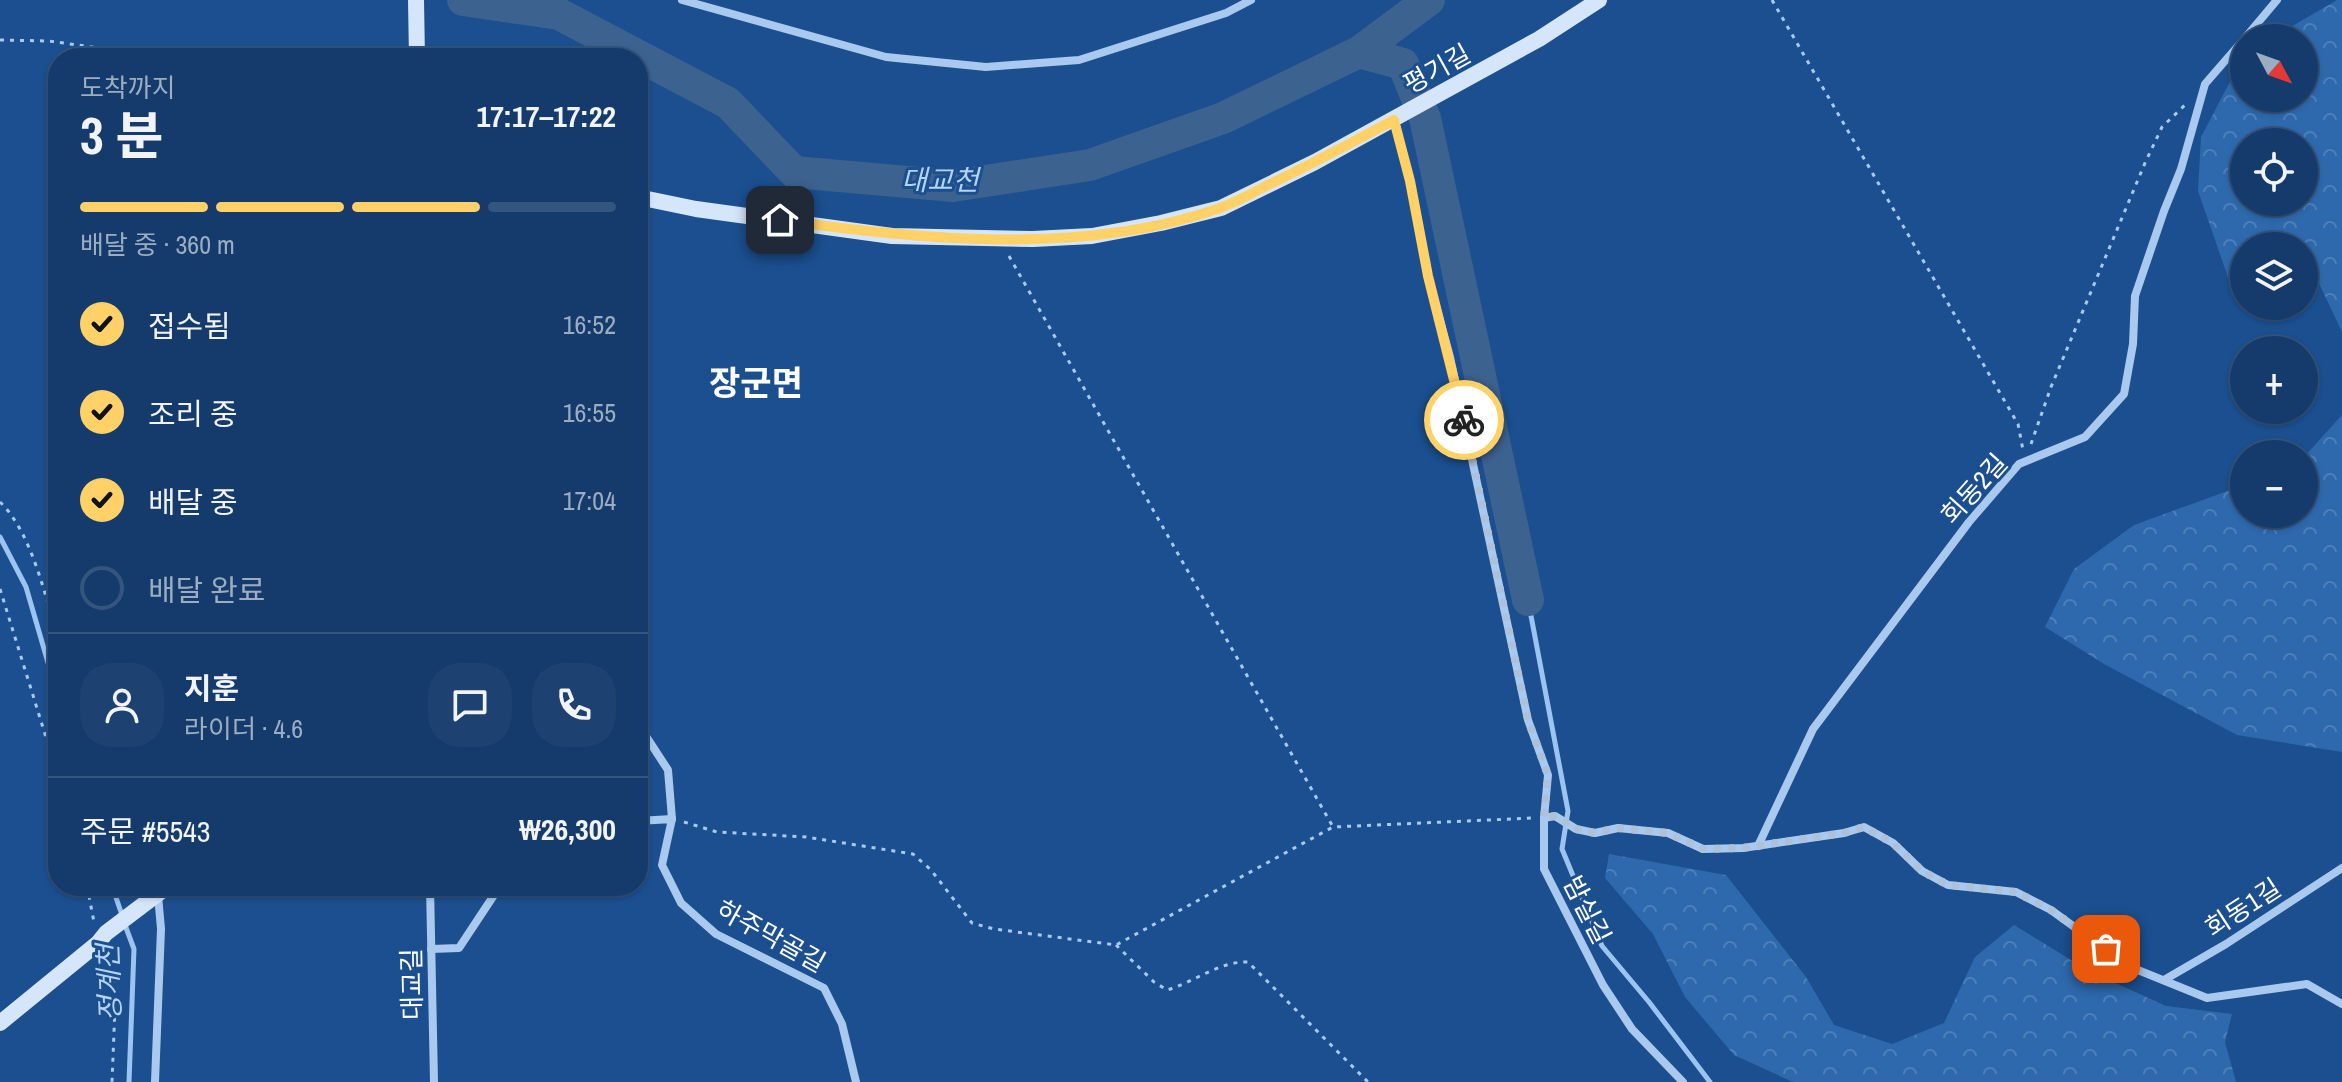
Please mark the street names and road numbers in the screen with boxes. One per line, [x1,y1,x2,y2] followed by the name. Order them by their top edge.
[1397,36,1477,101] street label: 평기길
[1933,446,2015,531] street label: 회동2길
[1556,870,1619,950] street label: 밤실길
[2198,870,2287,945] street label: 회동1길
[710,891,832,980] street label: 하주막골길
[393,948,430,1020] street label: 대교길

